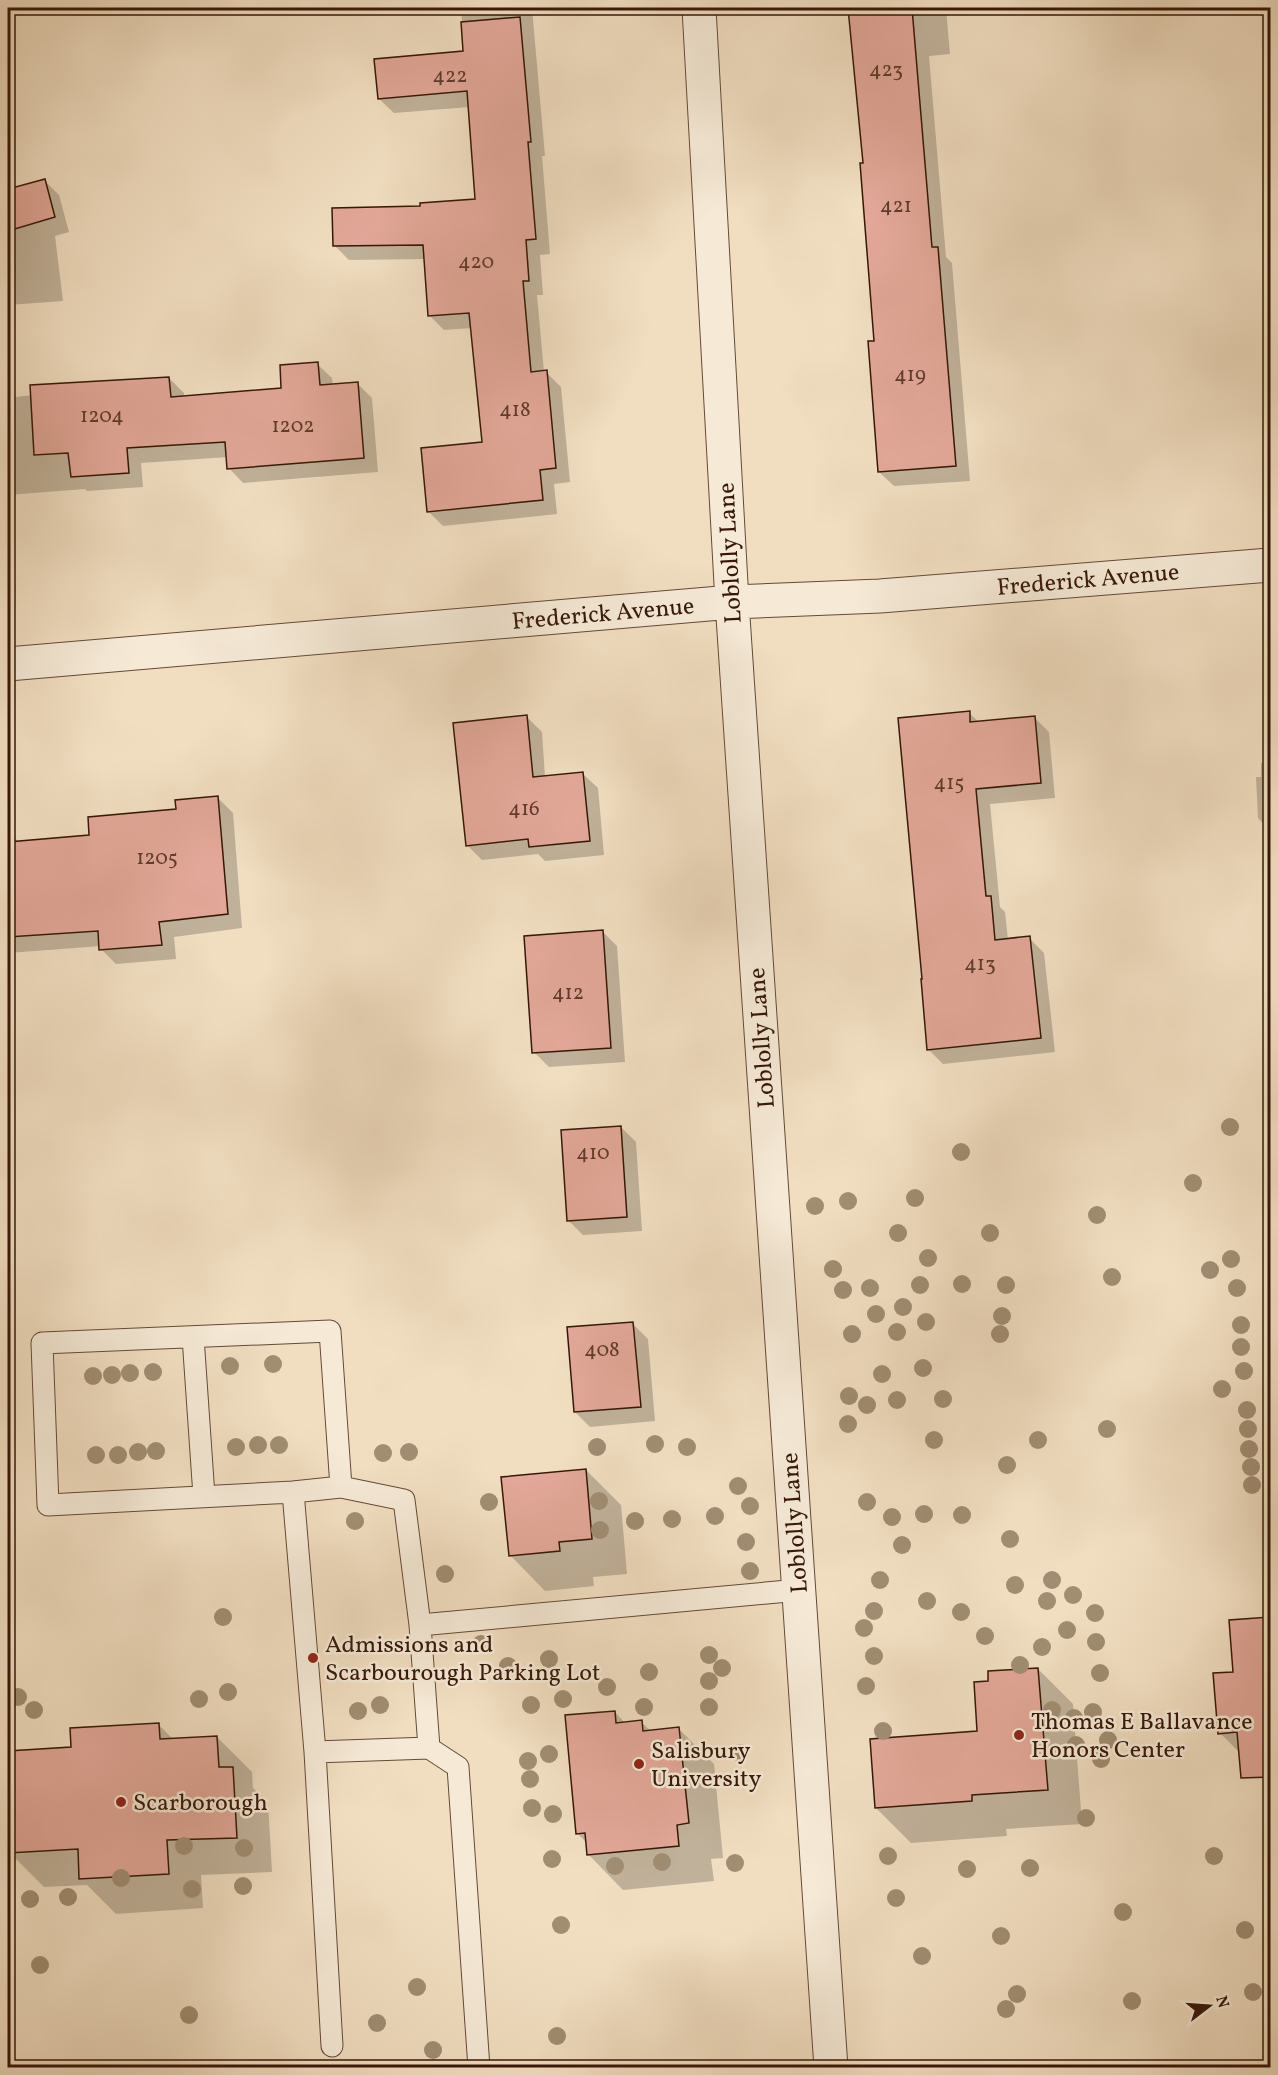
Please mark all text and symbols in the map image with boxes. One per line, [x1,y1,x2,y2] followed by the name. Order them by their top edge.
[869,56,903,85] house number: 423
[432,62,468,91] house number: 422
[880,192,912,221] house number: 421
[458,248,494,277] house number: 420
[894,361,926,390] house number: 419
[499,396,531,425] house number: 418
[80,402,124,431] house number: 1204
[271,412,315,441] house number: 1202
[710,482,752,624] street label: Loblolly Lane
[996,556,1181,606] street label: Frederick Avenue
[511,590,696,640] street label: Frederick Avenue
[934,769,964,798] house number: 415
[508,795,540,824] house number: 416
[136,844,178,873] house number: 1205
[964,950,996,979] house number: 413
[741,966,785,1109] street label: Loblolly Lane
[552,979,584,1008] house number: 412
[576,1139,610,1168] house number: 410
[584,1336,620,1365] house number: 408
[774,1451,818,1594] street label: Loblolly Lane
[325,1629,600,1691] place label: Admissions and Scarbourough Parking Lot
[306,1651,320,1665] marker: Admissions and Scarbourough Parking Lot
[1031,1706,1253,1768] place label: Thomas E Ballavance Honors Center
[1012,1728,1026,1742] marker: Thomas E Ballavance Honors Center
[651,1735,762,1797] place label: Salisbury University
[632,1757,646,1771] marker: Salisbury University
[133,1787,268,1821] place label: Scarborough
[114,1795,128,1809] marker: Scarborough
[1179,1976,1239,2036] north arrow
[1209,1993,1234,2011] text: N

